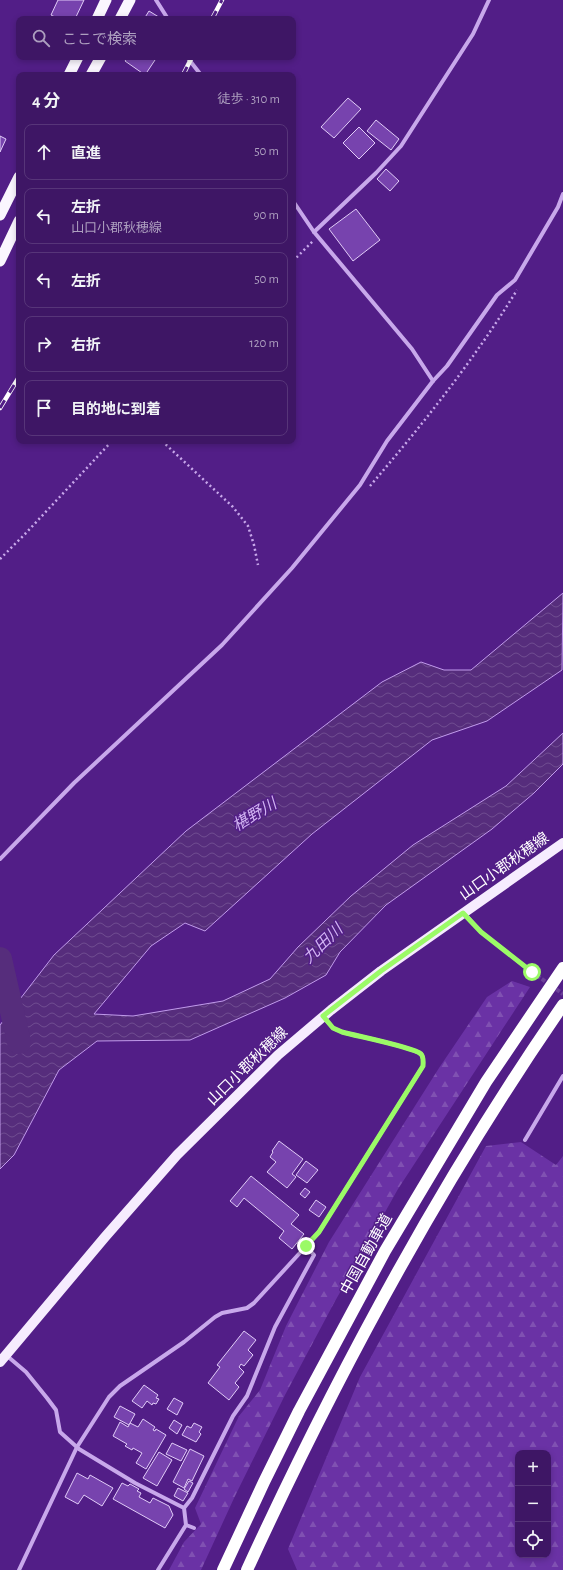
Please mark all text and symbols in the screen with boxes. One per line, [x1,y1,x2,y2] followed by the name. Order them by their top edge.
[16,16,296,60] search box
[30,27,52,49] icon: search
[62,32,137,47] text: ここで検索
[32,92,60,109] text: 4 分
[217,93,280,106] text: 徒歩 · 310 m
[33,141,55,163] icon: ahead
[254,145,279,158] text: 50 m
[71,146,101,161] text: 直進
[71,200,101,215] text: 左折
[33,205,55,227] icon: left
[253,209,279,222] text: 90 m
[71,222,162,235] text: 山口小郡秋穂線
[33,269,55,291] icon: left
[254,273,279,286] text: 50 m
[71,274,101,289] text: 左折
[33,333,55,355] icon: right
[249,337,279,350] text: 120 m
[71,338,101,353] text: 右折
[33,397,55,419] icon: arrive
[71,402,161,417] text: 目的地に到着
[229,794,281,834] water label: 椹野川
[456,829,552,903] street label: 山口小郡秋穂線
[299,919,347,966] water label: 九田川
[523,963,541,981] route start
[204,1024,290,1108] street label: 山口小郡秋穂線
[337,1211,395,1297] street label: 中国自動車道
[297,1237,315,1255] route end
[515,1450,551,1558] map controls
[515,1450,551,1486] button: +
[515,1486,551,1522] button: −
[515,1522,551,1558] button: locate

